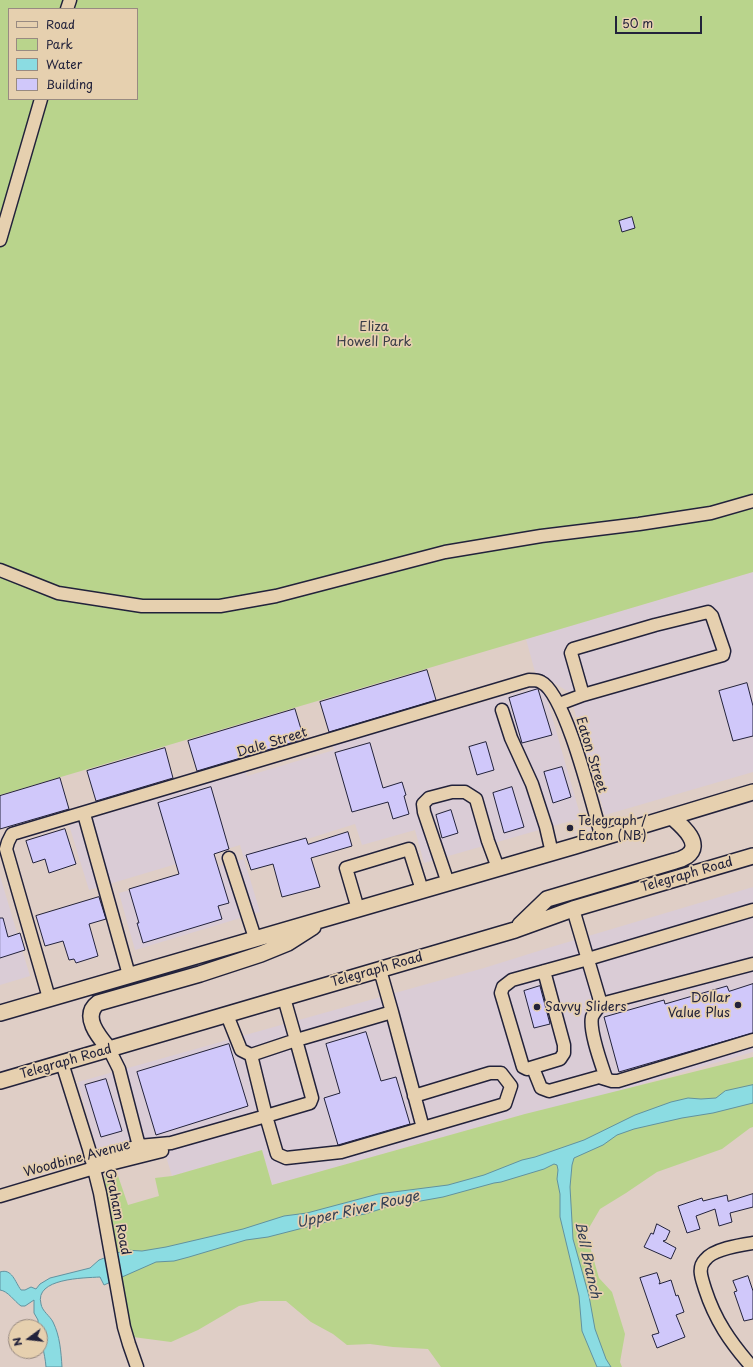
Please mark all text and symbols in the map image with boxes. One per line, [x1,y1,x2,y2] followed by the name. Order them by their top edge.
[8,8,138,100] legend
[617,8,704,34] scale bar
[622,14,653,32] text: 50 m
[46,15,75,33] text: Road
[46,35,73,53] text: Park
[46,55,82,73] text: Water
[46,75,93,93] text: Building
[337,319,411,350] park label: Eliza Howell Park
[572,715,610,795] street label: Eaton Street
[235,725,309,761] street label: Dale Street
[578,813,647,844] place label: Telegraph / Eaton (NB)
[565,823,575,833] marker: Telegraph / Eaton (NB)
[639,854,735,896] street label: Telegraph Road
[329,949,425,991] street label: Telegraph Road
[668,990,730,1021] place label: Dollar Value Plus
[545,999,626,1015] place label: Savvy Sliders
[733,1000,743,1010] marker: Dollar Value Plus
[532,1002,542,1012] marker: Savvy Sliders
[18,1041,114,1083] street label: Telegraph Road
[22,1137,132,1181] street label: Woodbine Avenue
[101,1168,133,1256] street label: Graham Road
[295,1188,421,1232] water label: Upper River Rouge
[571,1220,603,1300] water label: Bell Branch
[8,1319,48,1359] north arrow
[8,1336,26,1348] text: N

